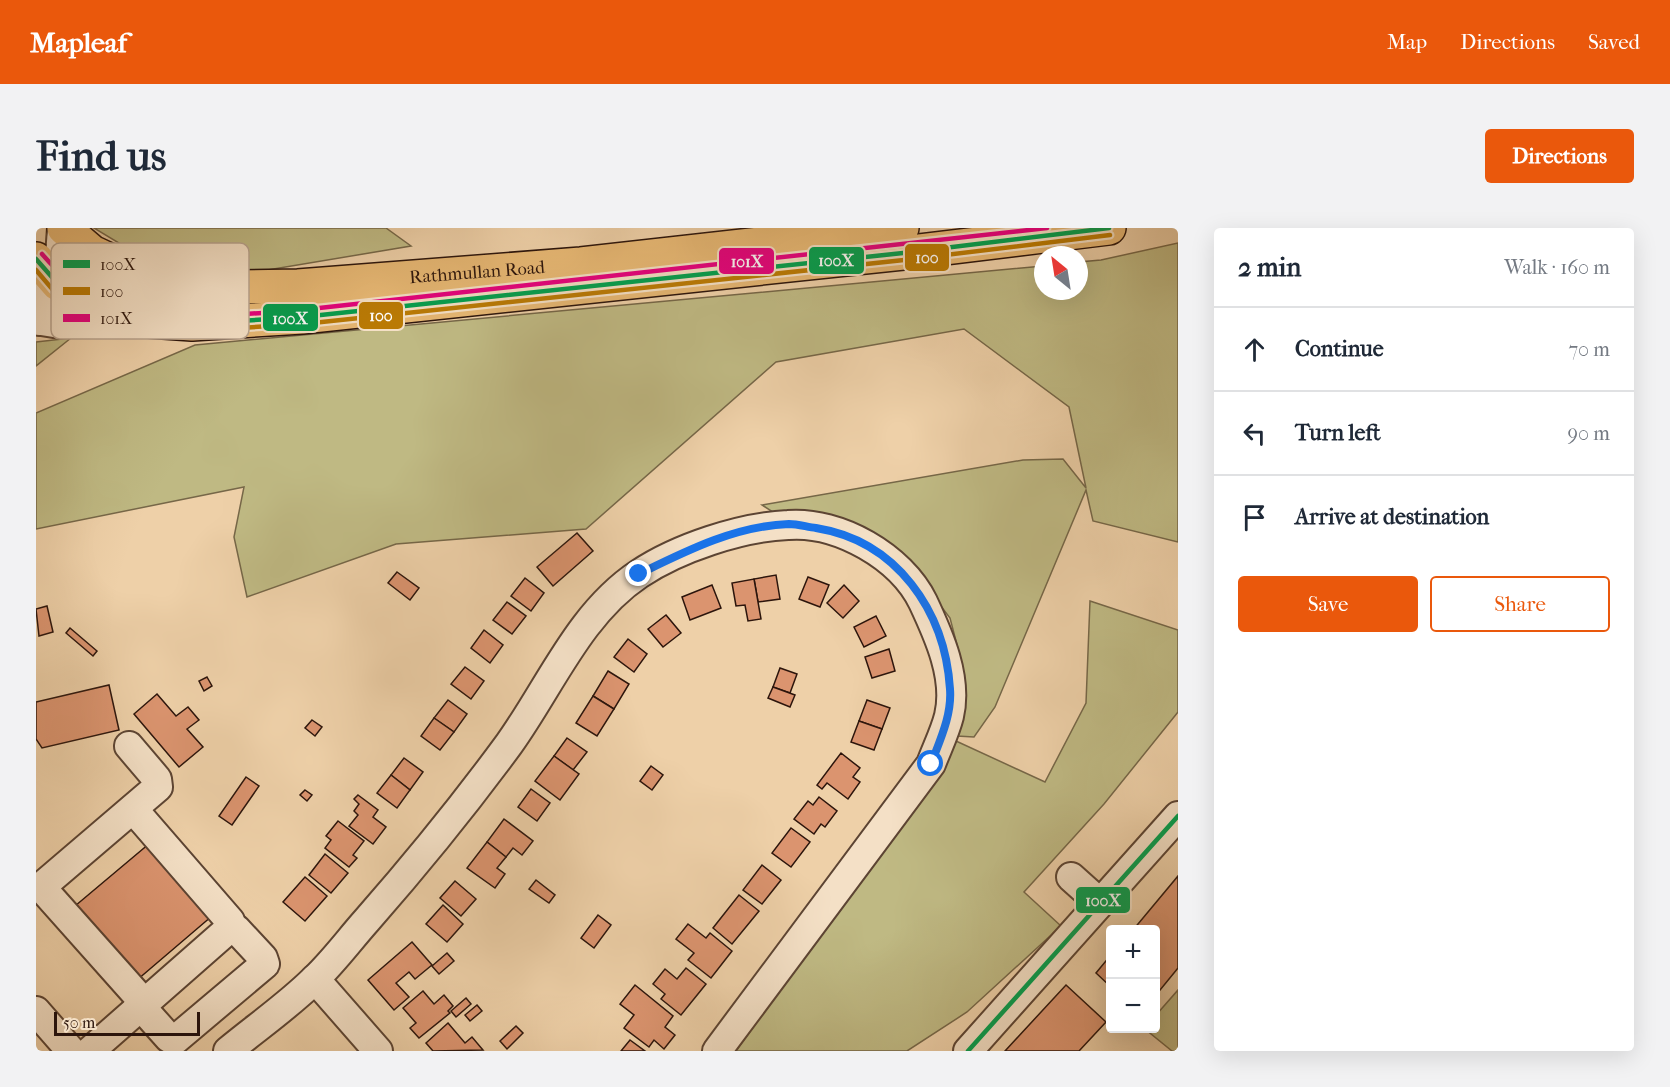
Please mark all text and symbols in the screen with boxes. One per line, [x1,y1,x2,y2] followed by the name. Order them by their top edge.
[30,26,127,59] text: Mapleaf
[1387,30,1427,54] text: Map
[1460,30,1555,54] text: Directions
[1588,30,1640,54] text: Saved
[1485,129,1634,183] button: Directions
[36,132,166,181] text: Find us
[51,243,249,339] legend
[904,243,950,272] line badge: 100
[808,246,865,275] line badge: 100X
[1034,246,1088,300] north arrow
[718,247,775,275] line badge: 101X
[915,248,939,267] text: 100
[818,251,854,270] text: 100X
[731,252,764,271] text: 101X
[1238,252,1301,283] text: 2 min
[100,255,136,274] text: 100X
[1504,256,1610,279] text: Walk · 160 m
[409,257,546,288] street label: Rathmullan Road
[100,282,123,301] text: 100
[358,301,404,330] line badge: 100
[262,303,319,332] line badge: 100X
[369,306,393,325] text: 100
[100,309,133,328] text: 101X
[272,309,308,328] text: 100X
[1238,333,1271,366] icon: ahead
[1295,336,1384,362] text: Continue
[1568,338,1610,361] text: 70 m
[1238,417,1271,450] icon: left
[1295,420,1381,446] text: Turn left
[1568,422,1610,445] text: 90 m
[1238,501,1271,534] icon: arrive
[1295,504,1489,530] text: Arrive at destination
[625,560,651,586] route end
[1238,576,1418,632] button: Save
[1430,576,1610,632] button: Share
[917,750,943,776] route start
[1075,886,1131,914] line badge: 100X
[1085,891,1121,910] text: 100X
[1106,925,1160,1033] map controls
[1106,925,1160,979] button: +
[1106,979,1160,1033] button: −
[54,1009,200,1036] scale bar
[63,1013,95,1032] text: 50 m

